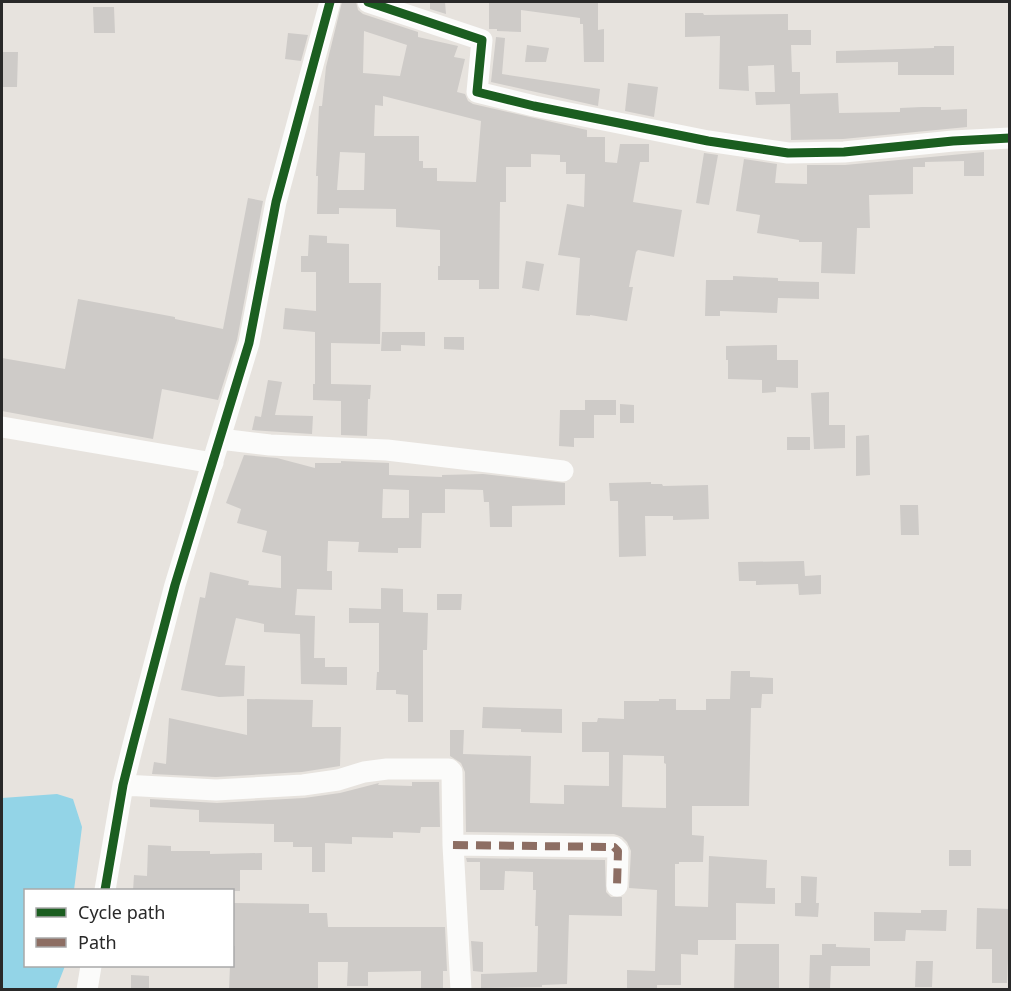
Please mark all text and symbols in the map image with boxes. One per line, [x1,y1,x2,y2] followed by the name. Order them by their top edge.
[24,889,234,967] legend
[78,900,165,924] text: Cycle path
[78,930,117,954] text: Path

